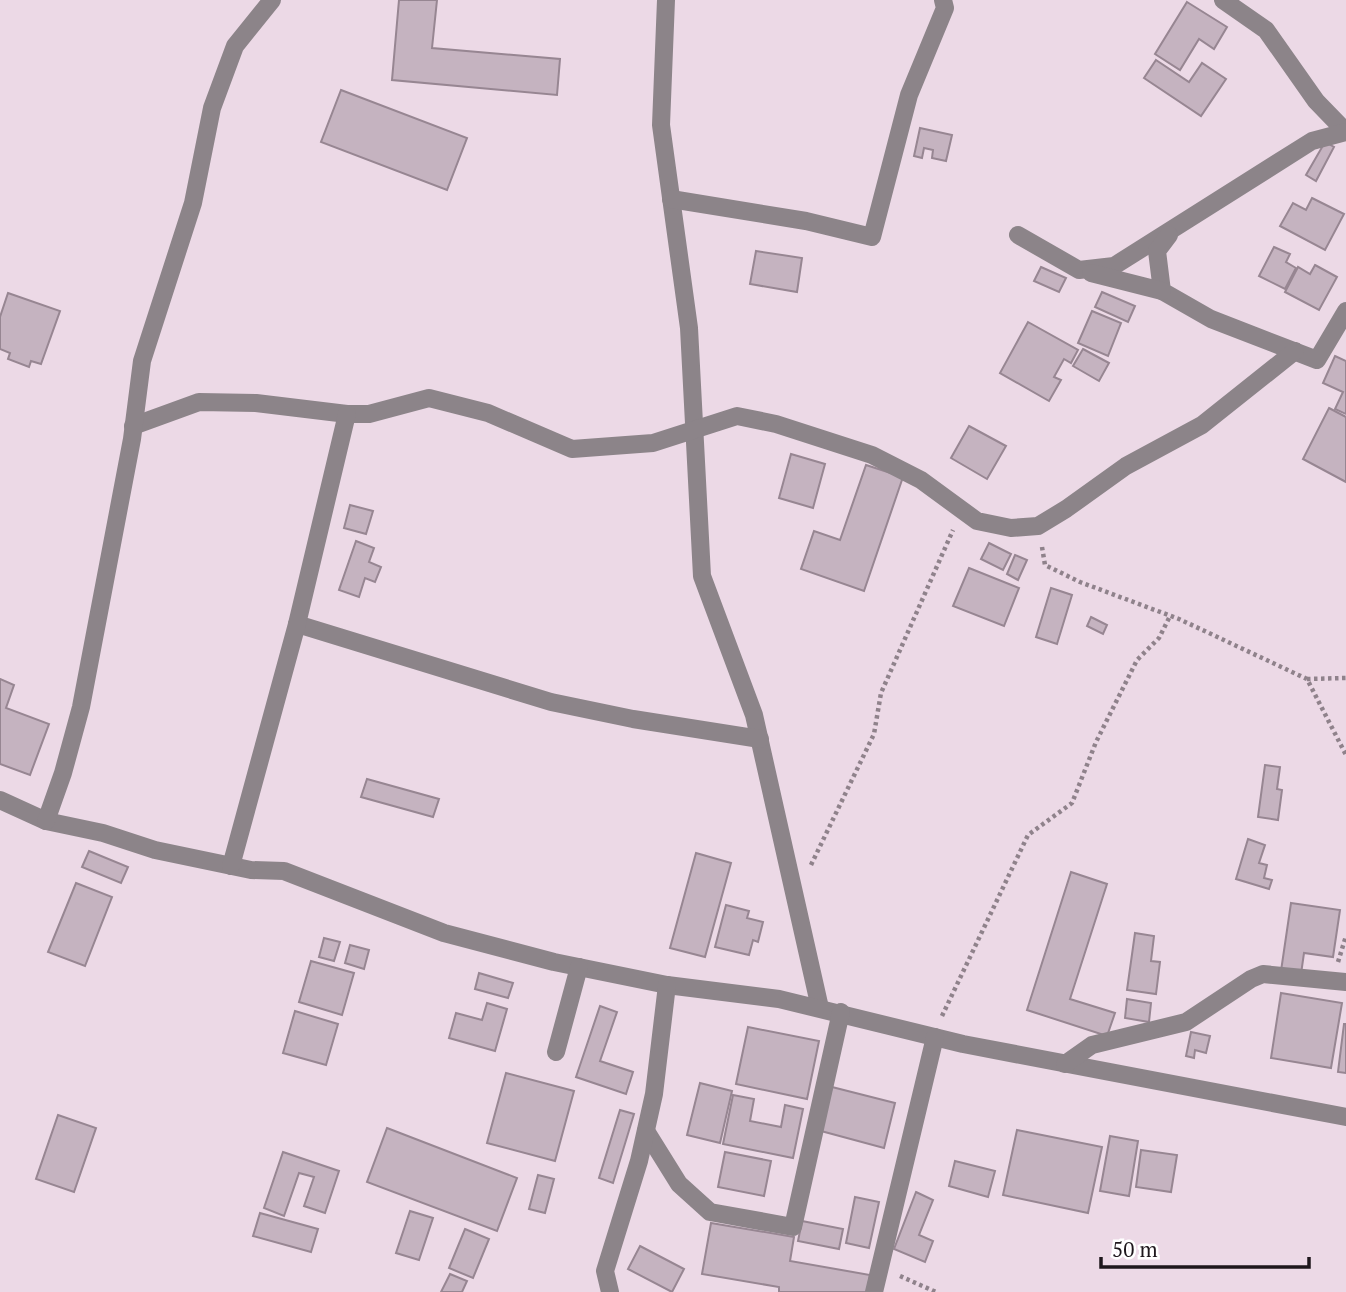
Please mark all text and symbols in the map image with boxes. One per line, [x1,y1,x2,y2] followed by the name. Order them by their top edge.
[1101,1226,1309,1270] scale bar
[1112,1235,1158,1263] text: 50 m

